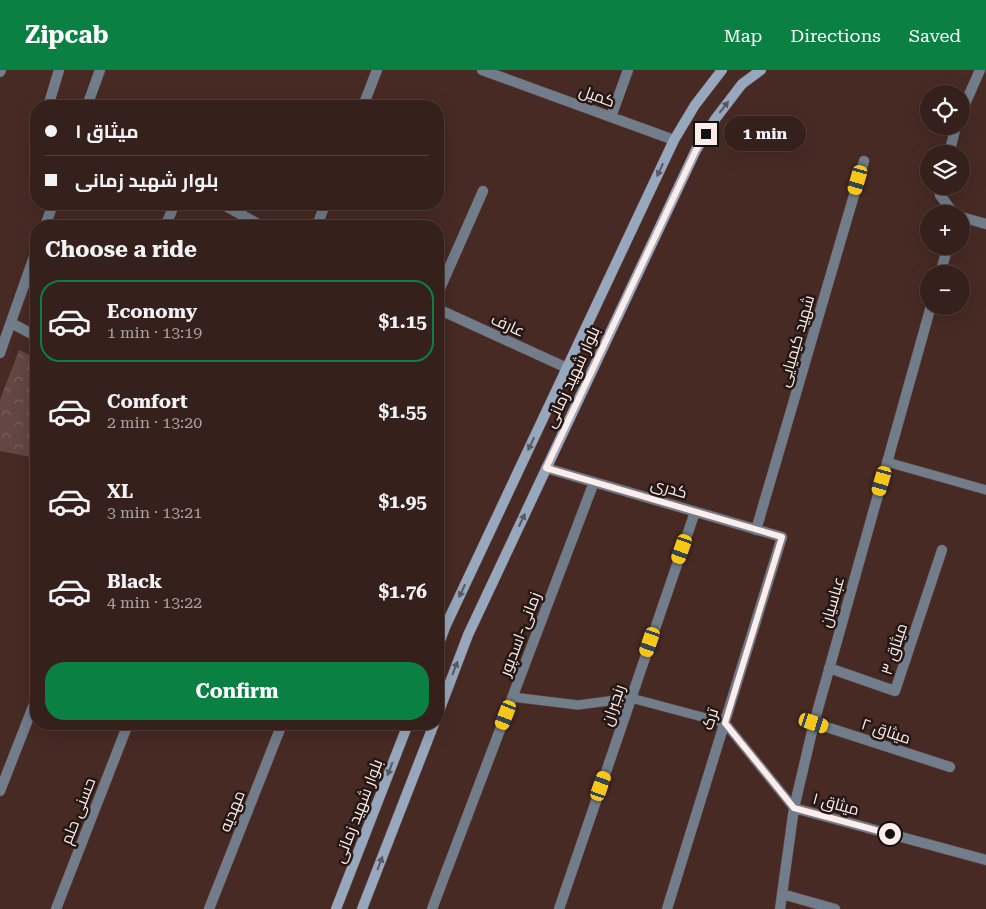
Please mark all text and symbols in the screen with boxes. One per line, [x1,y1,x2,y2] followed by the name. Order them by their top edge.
[25,21,109,49] text: Zipcab
[724,25,762,46] text: Map
[790,25,881,46] text: Directions
[909,25,961,46] text: Saved
[576,81,617,112] street label: کمیل
[920,85,970,315] map controls
[920,85,970,135] button: locate
[719,100,729,114] one-way arrow
[724,116,806,152] callout: 1 min
[75,120,139,143] text: میثاق ۱
[695,123,717,145] route end
[743,124,787,143] text: 1 min
[920,145,970,195] button: layers
[655,163,663,177] one-way arrow
[846,164,869,196] car
[75,169,219,192] text: بلوار شهید زمانی
[920,205,970,255] button: +
[45,237,197,262] text: Choose a ride
[920,265,970,315] button: −
[774,293,819,389] street label: شهید کیمیایی
[47,299,92,344] icon: car
[107,300,197,323] text: Economy
[488,309,528,341] street label: عارف
[378,310,427,333] text: $1.15
[107,323,202,342] text: 1 min · 13:19
[540,323,605,431] street label: بلوار شهید زمانی
[47,389,92,434] icon: car
[107,390,188,413] text: Comfort
[378,400,427,423] text: $1.55
[107,413,202,432] text: 2 min · 13:20
[527,437,535,451] one-way arrow
[870,465,893,497] car
[648,474,689,503] street label: کدری
[47,479,92,524] icon: car
[107,480,133,503] text: XL
[378,490,427,513] text: $1.95
[107,503,202,522] text: 3 min · 13:21
[518,513,526,527] one-way arrow
[670,532,693,566] car
[47,569,92,614] icon: car
[107,570,162,593] text: Black
[816,574,849,630] street label: عباسیان
[378,580,427,603] text: $1.76
[457,584,465,598] one-way arrow
[495,589,547,680] street label: زمانی-اسدپور
[107,593,202,612] text: 4 min · 13:22
[877,621,912,677] street label: میثاق ۳
[638,625,661,659] car
[451,660,459,675] one-way arrow
[45,662,429,720] button: Confirm
[597,682,630,729] street label: رنجبران
[493,698,518,732] car
[698,705,722,732] street label: ترک
[797,711,830,735] car
[859,714,913,749] street label: میثاق ۲
[329,756,387,866] street label: بلوار شهید زمانی
[386,762,394,777] one-way arrow
[589,769,612,803] car
[57,775,101,848] street label: حسنی حلم
[215,788,250,835] street label: مهدیه
[810,789,861,820] street label: میثاق ۱
[879,823,901,845] route start
[377,856,384,871] one-way arrow

